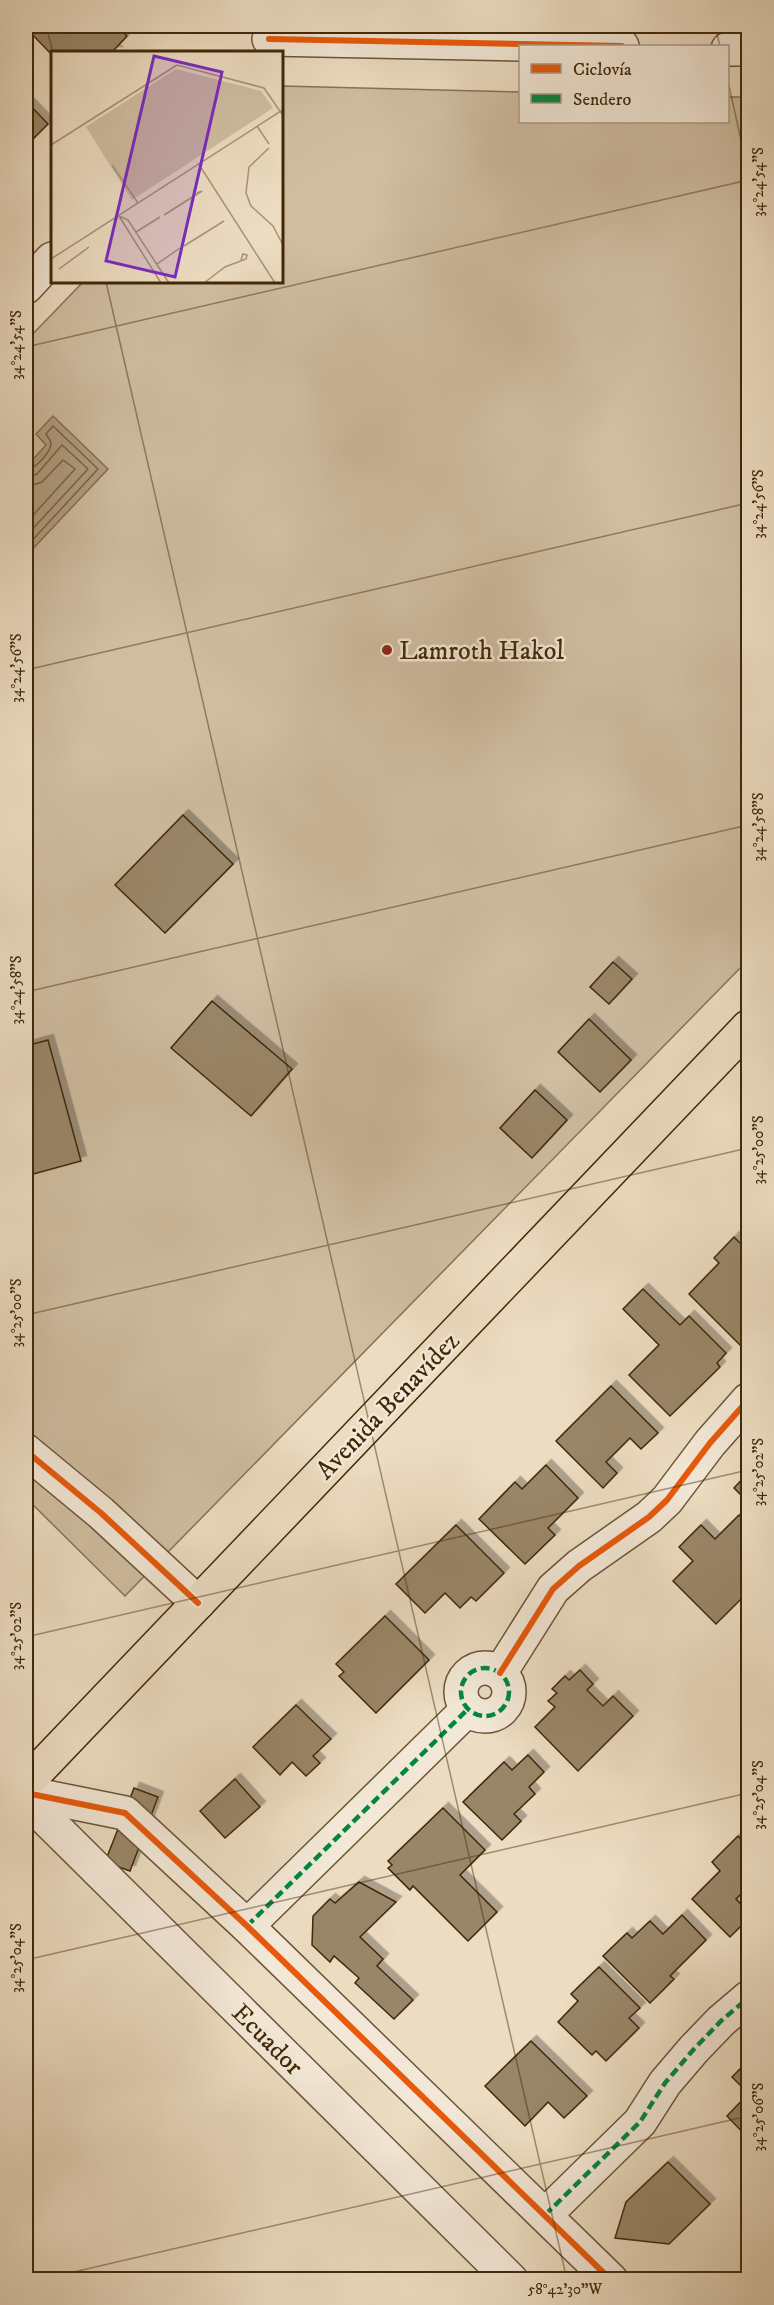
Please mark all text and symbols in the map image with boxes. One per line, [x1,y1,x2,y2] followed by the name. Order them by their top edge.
[519,45,729,123] legend
[51,51,284,284] inset map
[573,59,632,81] text: Ciclovía
[573,89,631,111] text: Sendero
[749,147,768,217] text: 34°24'54"S
[7,310,26,380] text: 34°24'54"S
[749,469,768,539] text: 34°24'56"S
[7,633,26,703] text: 34°24'56"S
[399,635,564,668] place label: Lamroth Hakol
[380,643,394,657] marker: Lamroth Hakol
[749,792,768,862] text: 34°24'58"S
[7,955,26,1025] text: 34°24'58"S
[749,1115,768,1185] text: 34°25'00"S
[7,1278,26,1348] text: 34°25'00"S
[309,1325,467,1487] street label: Avenida Benavídez
[749,1438,768,1506] text: 34°25'02"S
[7,1602,26,1670] text: 34°25'02"S
[749,1760,768,1830] text: 34°25'04"S
[7,1923,26,1993] text: 34°25'04"S
[224,1997,310,2083] street label: Ecuador
[749,2082,768,2151] text: 34°25'06"S
[528,2280,602,2299] text: 58°42'30"W

